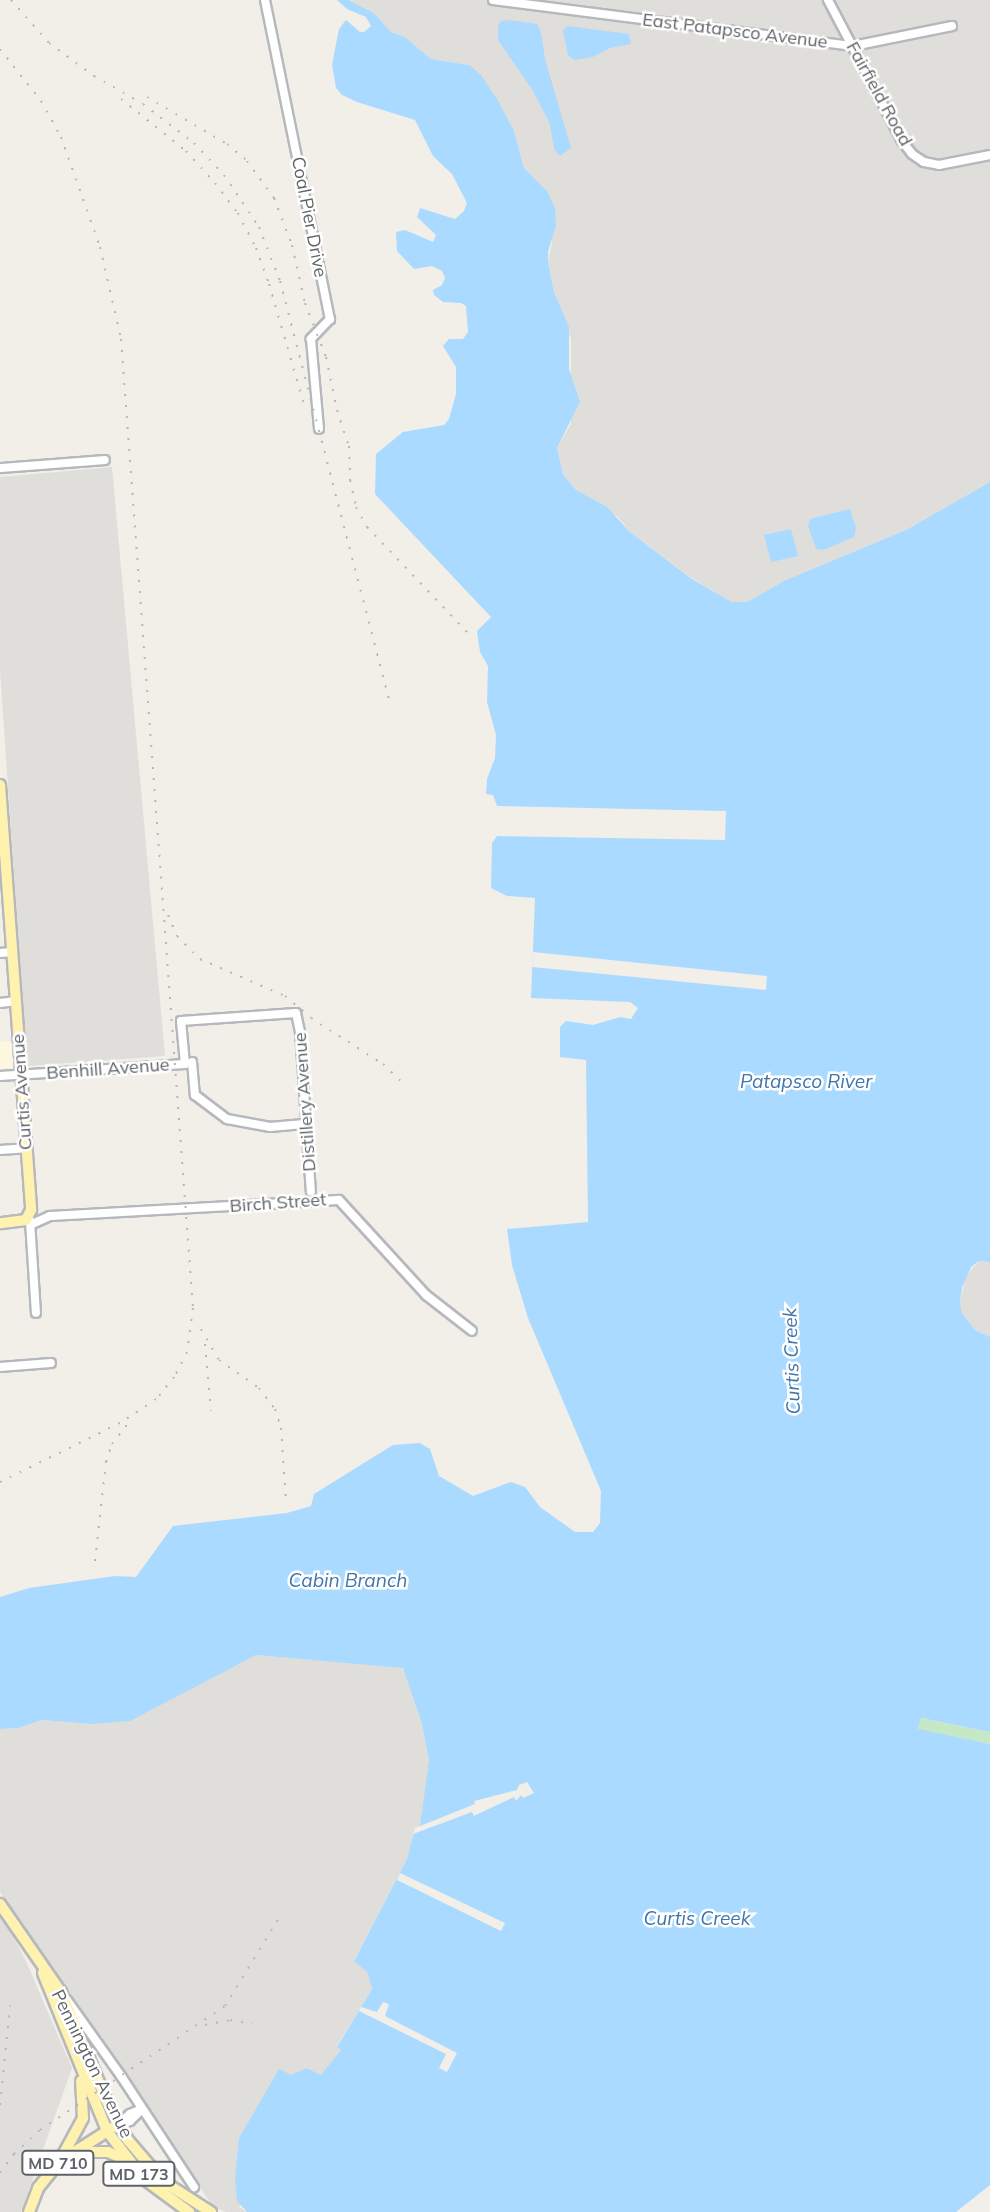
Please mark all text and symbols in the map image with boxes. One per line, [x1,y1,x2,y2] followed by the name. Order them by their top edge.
[641,9,829,53] street label: East Patapsco Avenue
[841,38,917,150] street label: Fairfield Road
[287,155,331,279] street label: Coal Pier Drive
[289,1032,321,1172] street label: Distillery Avenue
[7,1033,37,1151] street label: Curtis Avenue
[46,1054,170,1084] street label: Benhill Avenue
[740,1071,872,1093] water label: Patapsco River
[229,1189,327,1217] street label: Birch Street
[779,1307,805,1415] water label: Curtis Creek
[289,1570,407,1592] water label: Cabin Branch
[644,1908,750,1930] water label: Curtis Creek
[47,1986,137,2142] street label: Pennington Avenue
[21,2150,95,2176] road number: MD 710
[102,2162,176,2186] road number: MD 173

